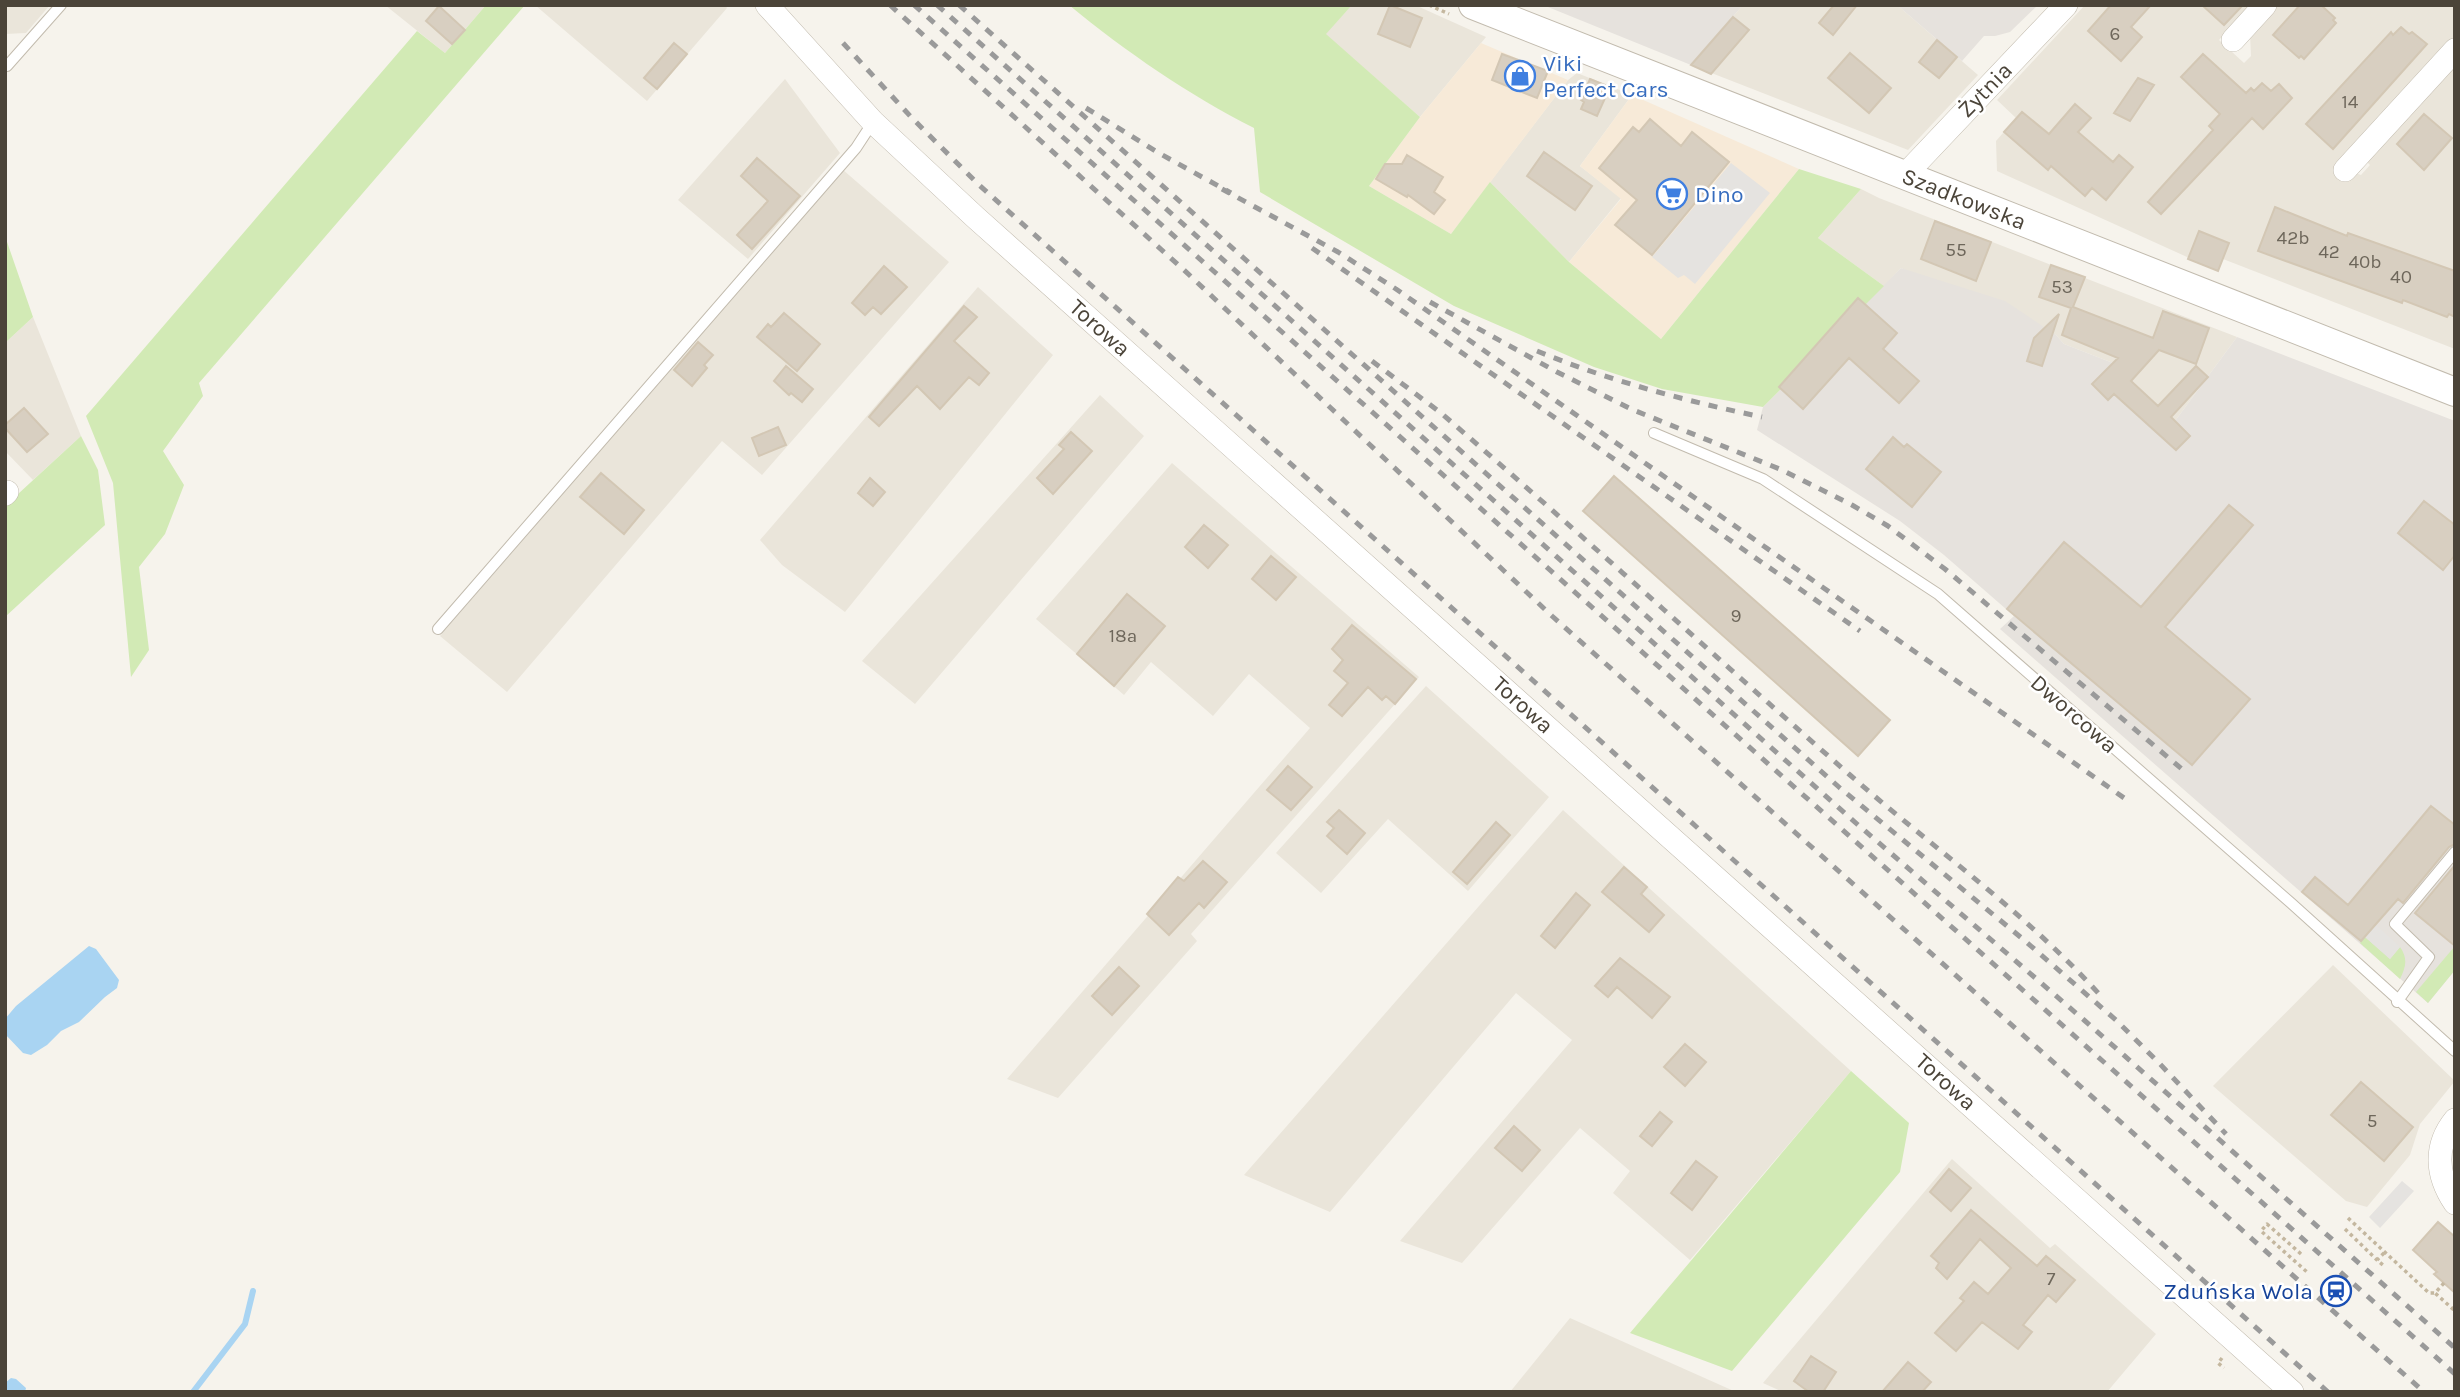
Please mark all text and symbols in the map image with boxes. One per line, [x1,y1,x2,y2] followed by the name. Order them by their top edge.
[2110,23,2120,45] house number: 6
[1543,50,1669,103] place label: Viki Perfect Cars
[1952,57,2018,123] street label: Żytnia
[1503,59,1537,93] shop icon: Viki Perfect Cars
[2342,91,2359,113] house number: 14
[1898,162,2030,235] street label: Szadkowska
[1655,177,1689,211] supermarket icon: Dino
[1695,181,1743,208] place label: Dino
[2277,227,2309,249] house number: 42b
[1945,239,1967,261] house number: 55
[2318,241,2340,263] house number: 42
[2348,251,2382,273] house number: 40b
[2390,266,2412,288] house number: 40
[2051,276,2073,298] house number: 53
[1064,294,1136,362] street label: Torowa
[1730,605,1742,627] house number: 9
[1109,625,1137,647] house number: 18a
[2025,669,2123,759] street label: Dworcowa
[1487,671,1559,739] street label: Torowa
[1910,1048,1982,1116] street label: Torowa
[2367,1110,2377,1132] house number: 5
[2047,1268,2056,1290] house number: 7
[2319,1274,2353,1308] station icon: Zduńska Wola
[2163,1278,2313,1305] place label: Zduńska Wola

